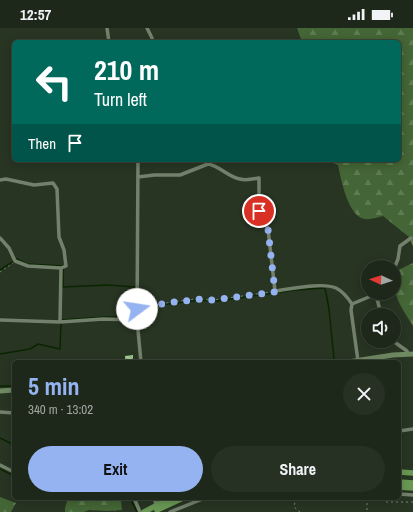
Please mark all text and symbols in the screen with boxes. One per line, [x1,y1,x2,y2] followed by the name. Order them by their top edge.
[20,4,51,25] text: 12:57
[94,51,159,89] text: 210 m
[28,56,80,108] icon: left
[94,87,147,112] text: Turn left
[64,132,86,154] icon: arrive
[28,133,56,154] text: Then
[242,194,276,228] pin
[248,200,270,222] icon: arrive
[361,260,401,300] north arrow
[361,260,401,348] map controls
[116,288,158,330] position arrow
[361,308,401,348] button: sound
[28,370,79,402] text: 5 min
[343,373,385,415] button: close
[28,401,93,418] text: 340 m · 13:02
[28,446,203,492] button: Exit
[211,446,385,492] button: Share

